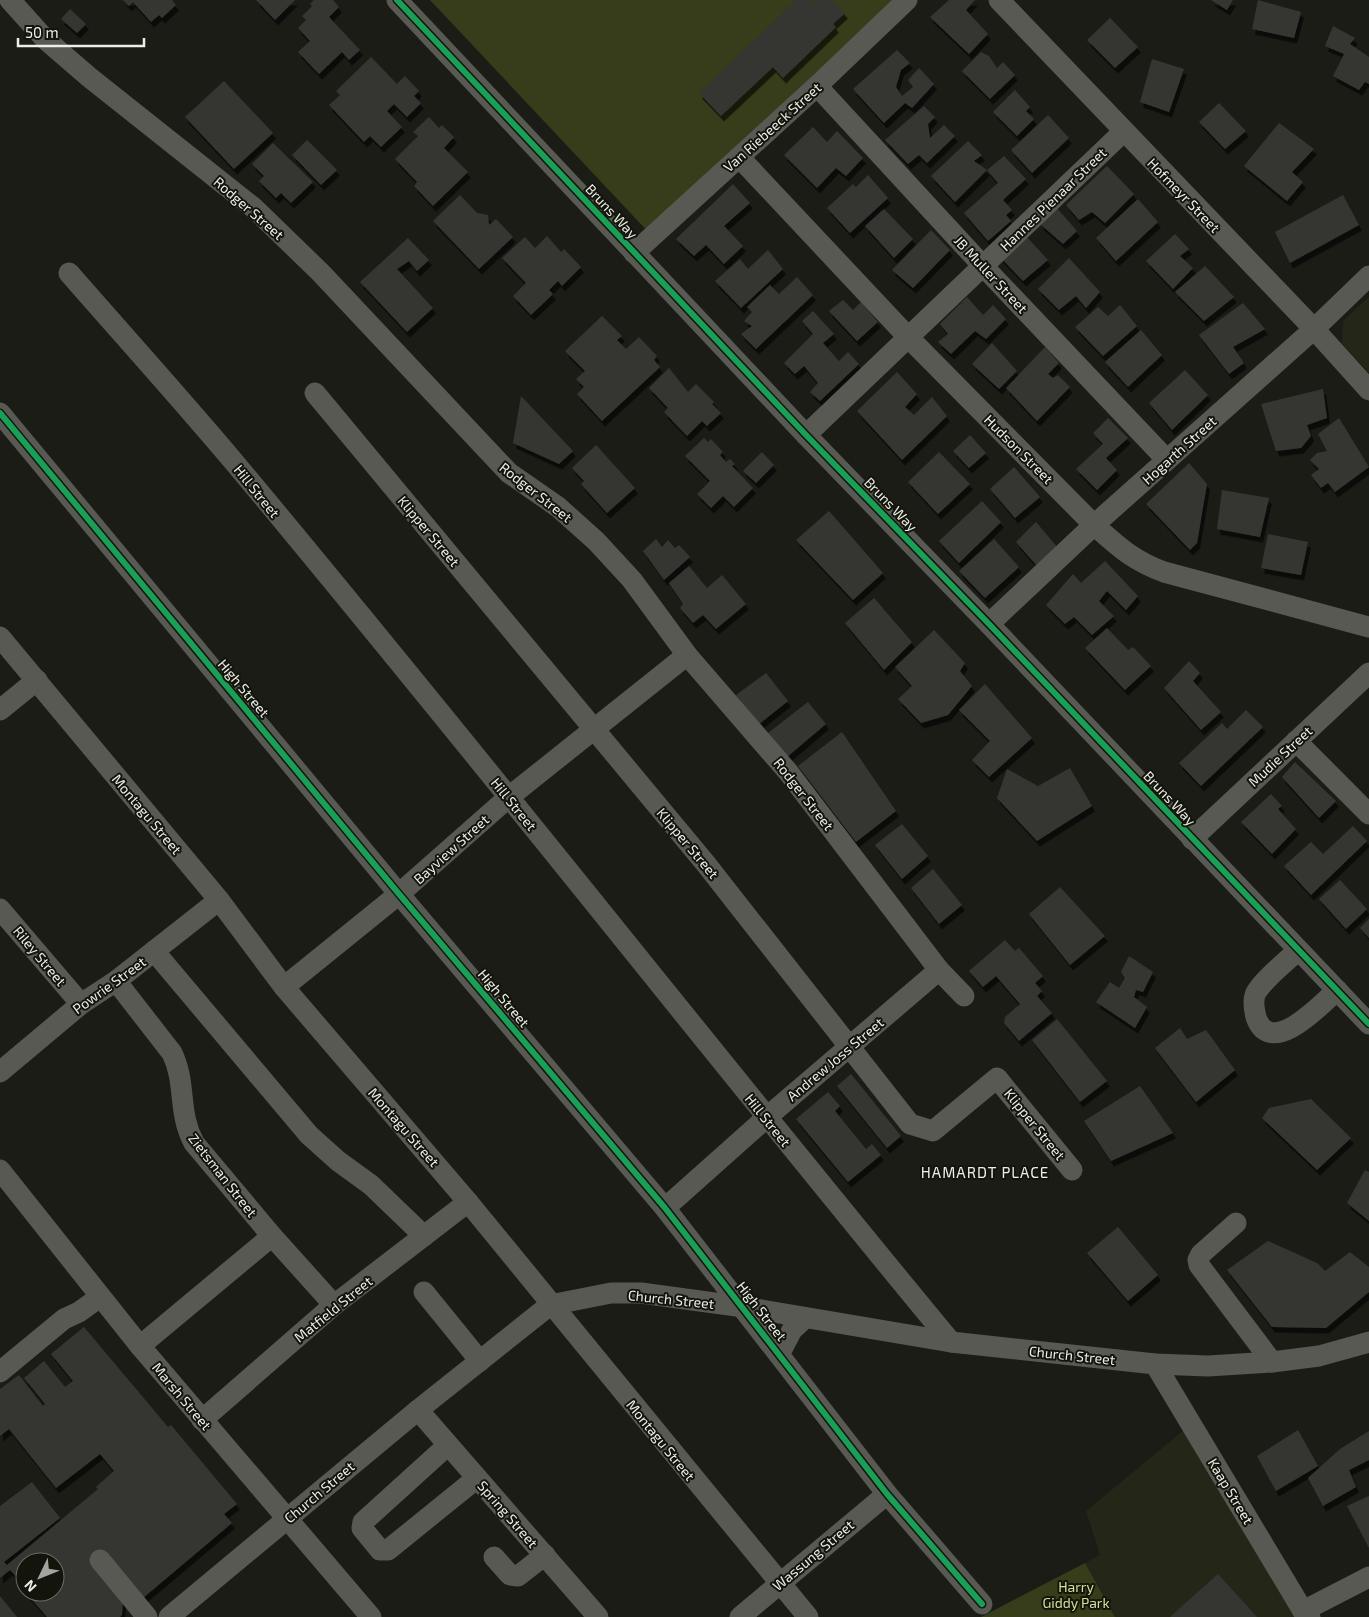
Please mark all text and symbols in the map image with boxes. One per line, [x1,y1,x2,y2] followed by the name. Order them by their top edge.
[18,15,144,47] scale bar
[25,23,59,41] text: 50 m
[720,79,824,175] street label: Van Riebeeck Street
[996,144,1110,254] street label: Hannes Pienaar Street
[1144,154,1224,236] street label: Hofmeyr Street
[211,173,287,243] street label: Rodger Street
[582,180,642,242] street label: Bruns Way
[951,232,1031,316] street label: JB Muller Street
[981,411,1057,487] street label: Hudson Street
[1138,412,1220,488] street label: Hogarth Street
[496,458,576,526] street label: Rodger Street
[231,461,283,521] street label: Hill Street
[861,473,921,535] street label: Bruns Way
[395,492,463,570] street label: Klipper Street
[215,655,273,721] street label: High Street
[1244,722,1316,790] street label: Mudie Street
[770,754,838,834] street label: Rodger Street
[1140,767,1200,829] street label: Bruns Way
[109,771,185,857] street label: Montagu Street
[488,774,540,834] street label: Hill Street
[654,804,722,882] street label: Klipper Street
[410,811,492,887] street label: Bayview Street
[10,923,70,989] street label: Riley Street
[69,953,149,1017] street label: Powrie Street
[475,965,533,1031] street label: High Street
[783,1014,887,1104] street label: Andrew Joss Street
[365,1084,443,1170] street label: Montagu Street
[1001,1085,1069,1163] street label: Klipper Street
[742,1090,794,1150] street label: Hill Street
[185,1130,261,1220] street label: Zietsman Street
[921,1163,1049,1181] district label: HAMARDT PLACE
[291,1272,375,1346] street label: Matfield Street
[734,1278,790,1344] street label: High Street
[627,1286,715,1312] street label: Church Street
[1028,1342,1116,1368] street label: Church Street
[149,1359,215,1433] street label: Marsh Street
[623,1396,699,1484] street label: Montagu Street
[1205,1455,1257,1527] street label: Kaap Street
[280,1458,358,1526] street label: Church Street
[474,1477,542,1551] street label: Spring Street
[769,1516,857,1594] street label: Wassung Street
[15,1552,65,1602] north arrow
[20,1577,40,1596] text: N
[1042,1578,1110,1611] park label: Harry Giddy Park

